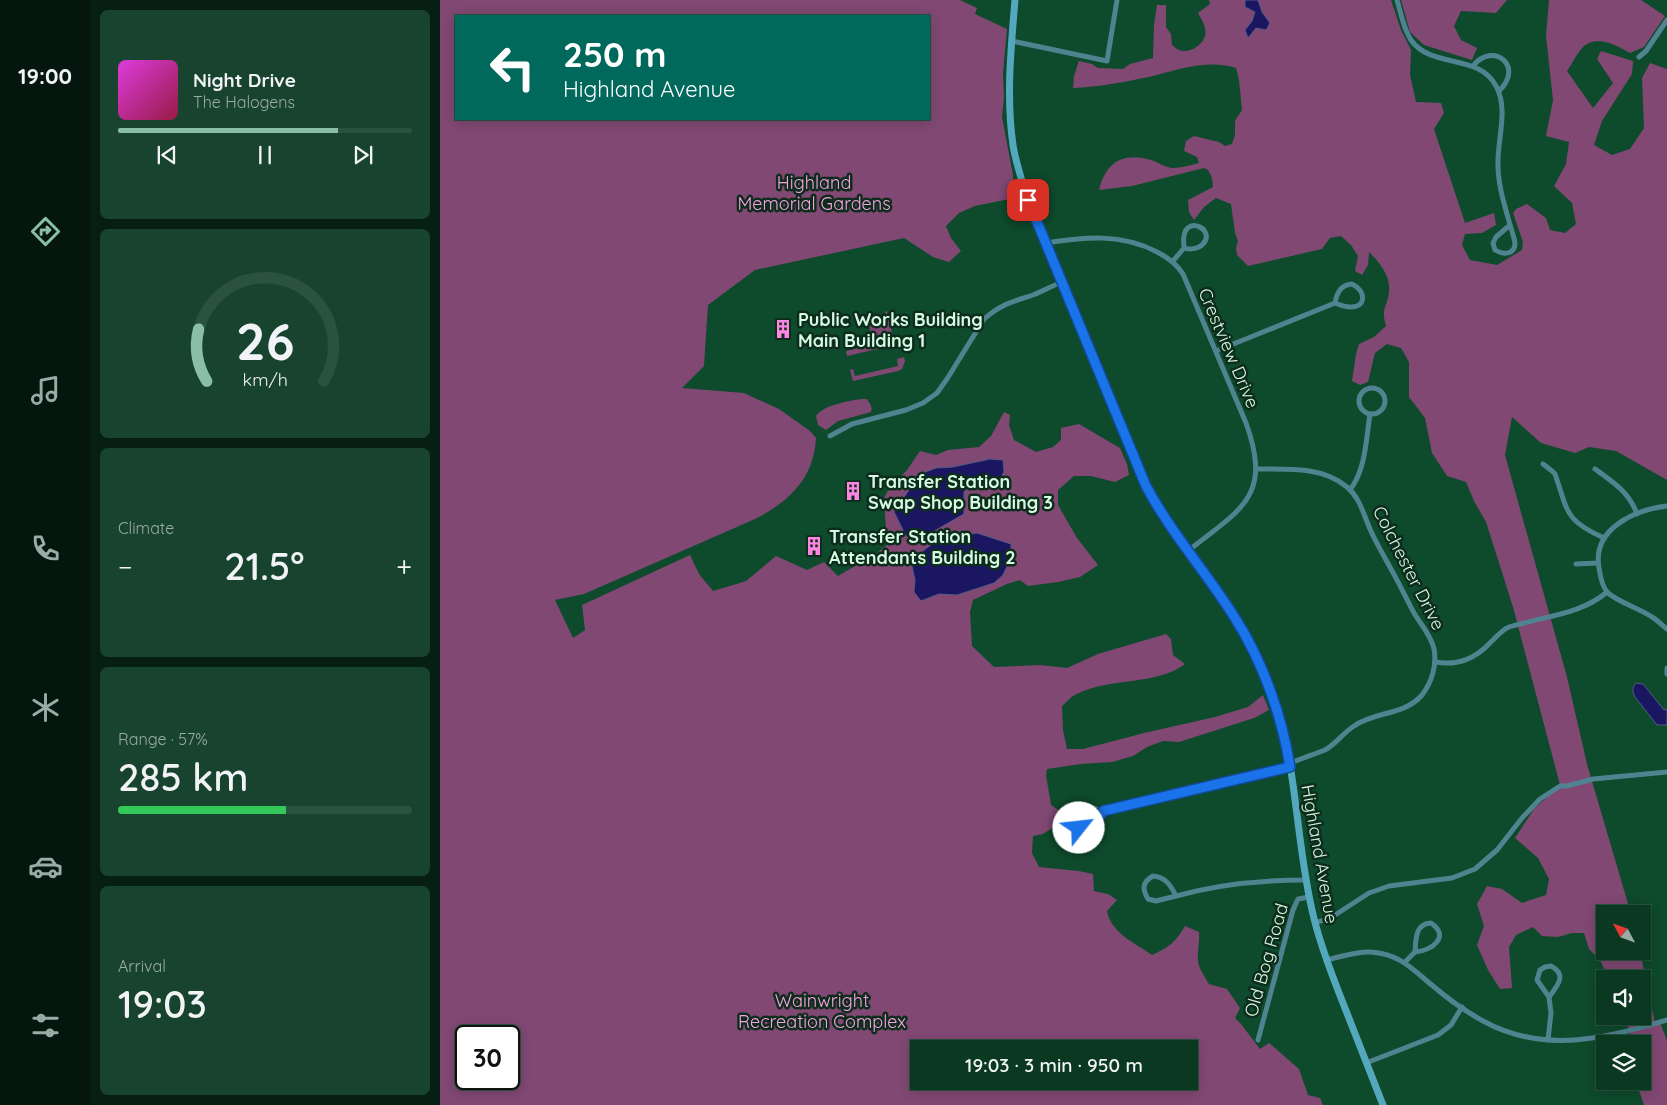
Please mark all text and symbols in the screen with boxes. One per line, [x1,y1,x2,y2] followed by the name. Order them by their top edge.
[563,32,667,76] text: 250 m
[480,35,545,100] icon: left
[18,62,72,90] text: 19:00
[193,68,296,92] text: Night Drive
[563,75,735,103] text: Highland Avenue
[193,92,295,112] text: The Halogens
[153,141,181,169] icon: previous
[251,141,279,169] icon: pause
[349,141,377,169] icon: next
[737,171,891,215] park label: Highland Memorial Gardens
[1007,179,1049,221] pin
[1014,186,1042,214] icon: arrive
[28,214,63,249] icon: directions
[1193,284,1265,412] street label: Crestview Drive
[236,308,294,373] text: 26
[798,308,983,352] place label: Public Works Building Main Building 1
[772,318,794,340] building icon: Public Works Building Main Building 1
[242,368,288,390] text: km/h
[28,373,63,408] icon: music
[868,470,1053,514] place label: Transfer Station Swap Shop Building 3
[842,480,864,502] building icon: Transfer Station Swap Shop Building 3
[1368,502,1450,634] street label: Colchester Drive
[118,518,174,538] text: Climate
[829,525,1016,569] place label: Transfer Station Attendants Building 2
[28,531,63,566] icon: phone
[803,535,825,557] building icon: Transfer Station Attendants Building 2
[224,542,305,590] text: 21.5°
[118,549,133,584] text: −
[396,549,412,584] text: +
[28,690,63,725] icon: climate
[118,729,208,749] text: Range · 57%
[118,753,248,801] text: 285 km
[1296,783,1344,925] street label: Highland Avenue
[1052,801,1104,853] position arrow
[28,849,63,884] icon: car
[1239,901,1293,1019] street label: Old Bog Road
[1596,905,1651,960] north arrow
[1596,905,1651,1090] map controls
[118,956,166,976] text: Arrival
[1596,970,1651,1025] button: sound
[118,980,207,1028] text: 19:03
[738,989,906,1033] park label: Wainwright Recreation Complex
[28,1008,63,1043] icon: filters
[455,1025,520,1090] speed limit sign: 30
[1596,1035,1651,1090] button: layers
[965,1053,1143,1077] text: 19:03 · 3 min · 950 m

